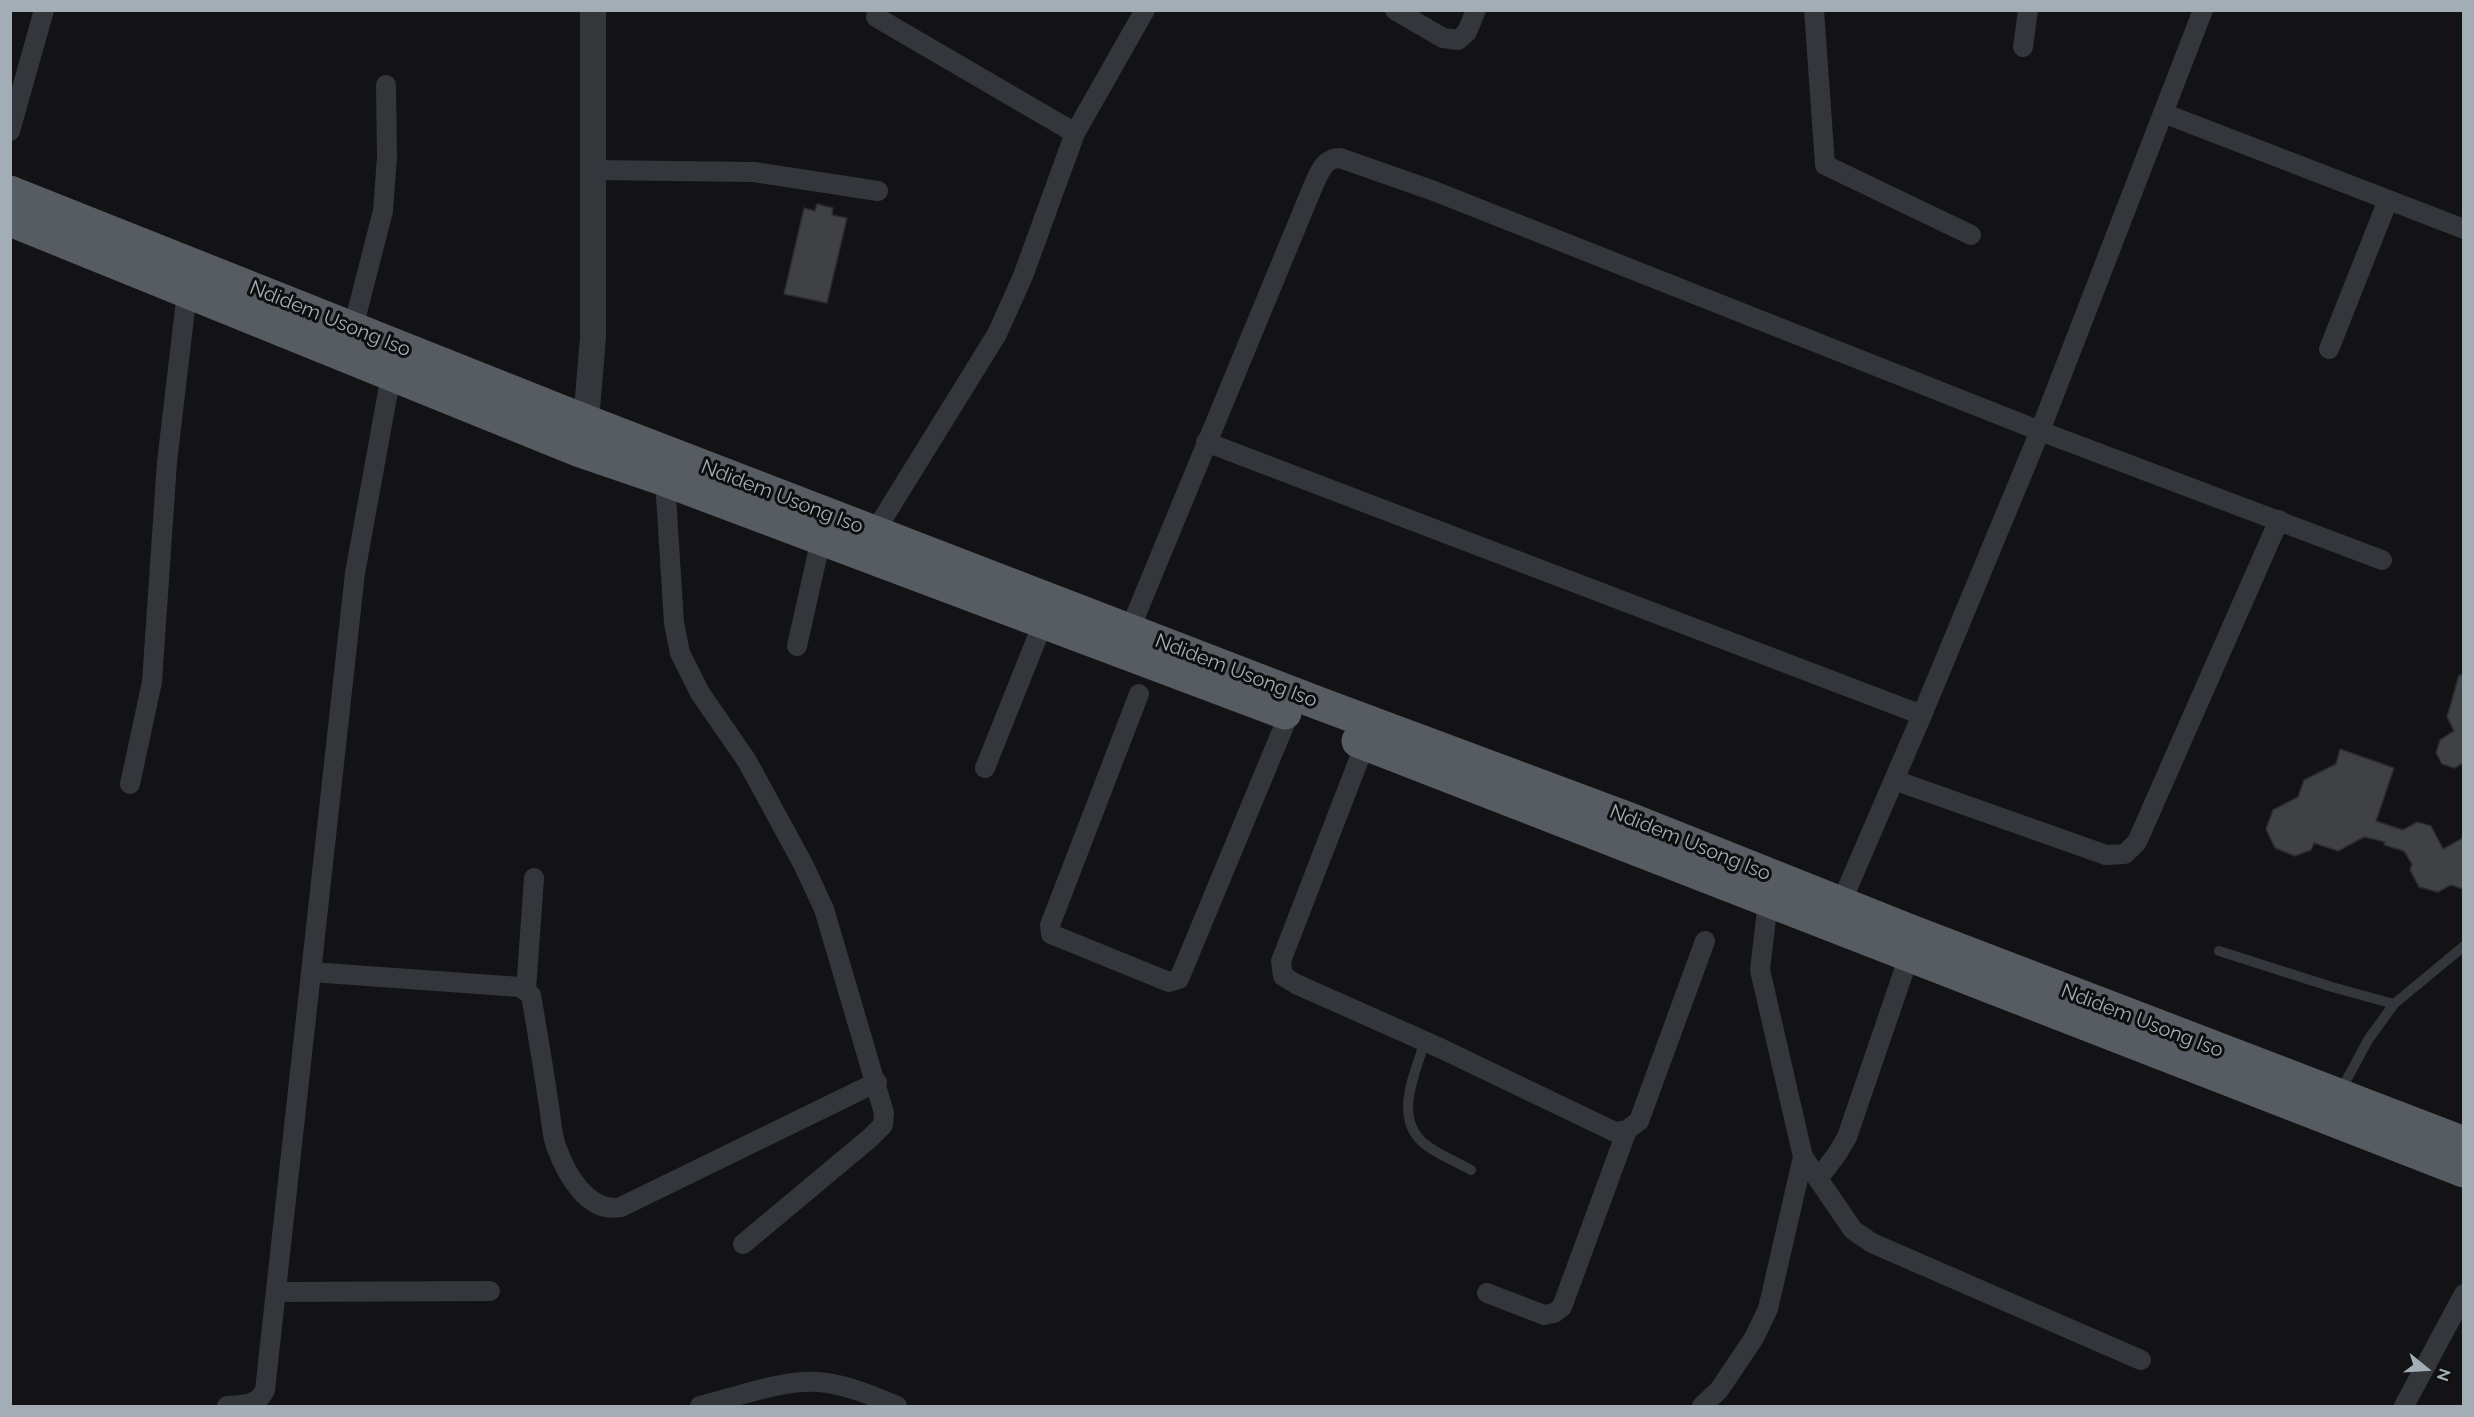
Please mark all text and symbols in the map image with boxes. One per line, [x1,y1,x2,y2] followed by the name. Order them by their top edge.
[246,276,414,362] street label: Ndidem Usong Iso
[698,455,866,539] street label: Ndidem Usong Iso
[1152,629,1320,713] street label: Ndidem Usong Iso
[1606,800,1774,886] street label: Ndidem Usong Iso
[2058,979,2226,1063] street label: Ndidem Usong Iso
[2396,1339,2456,1399] north arrow
[2433,1366,2455,1383] text: N

